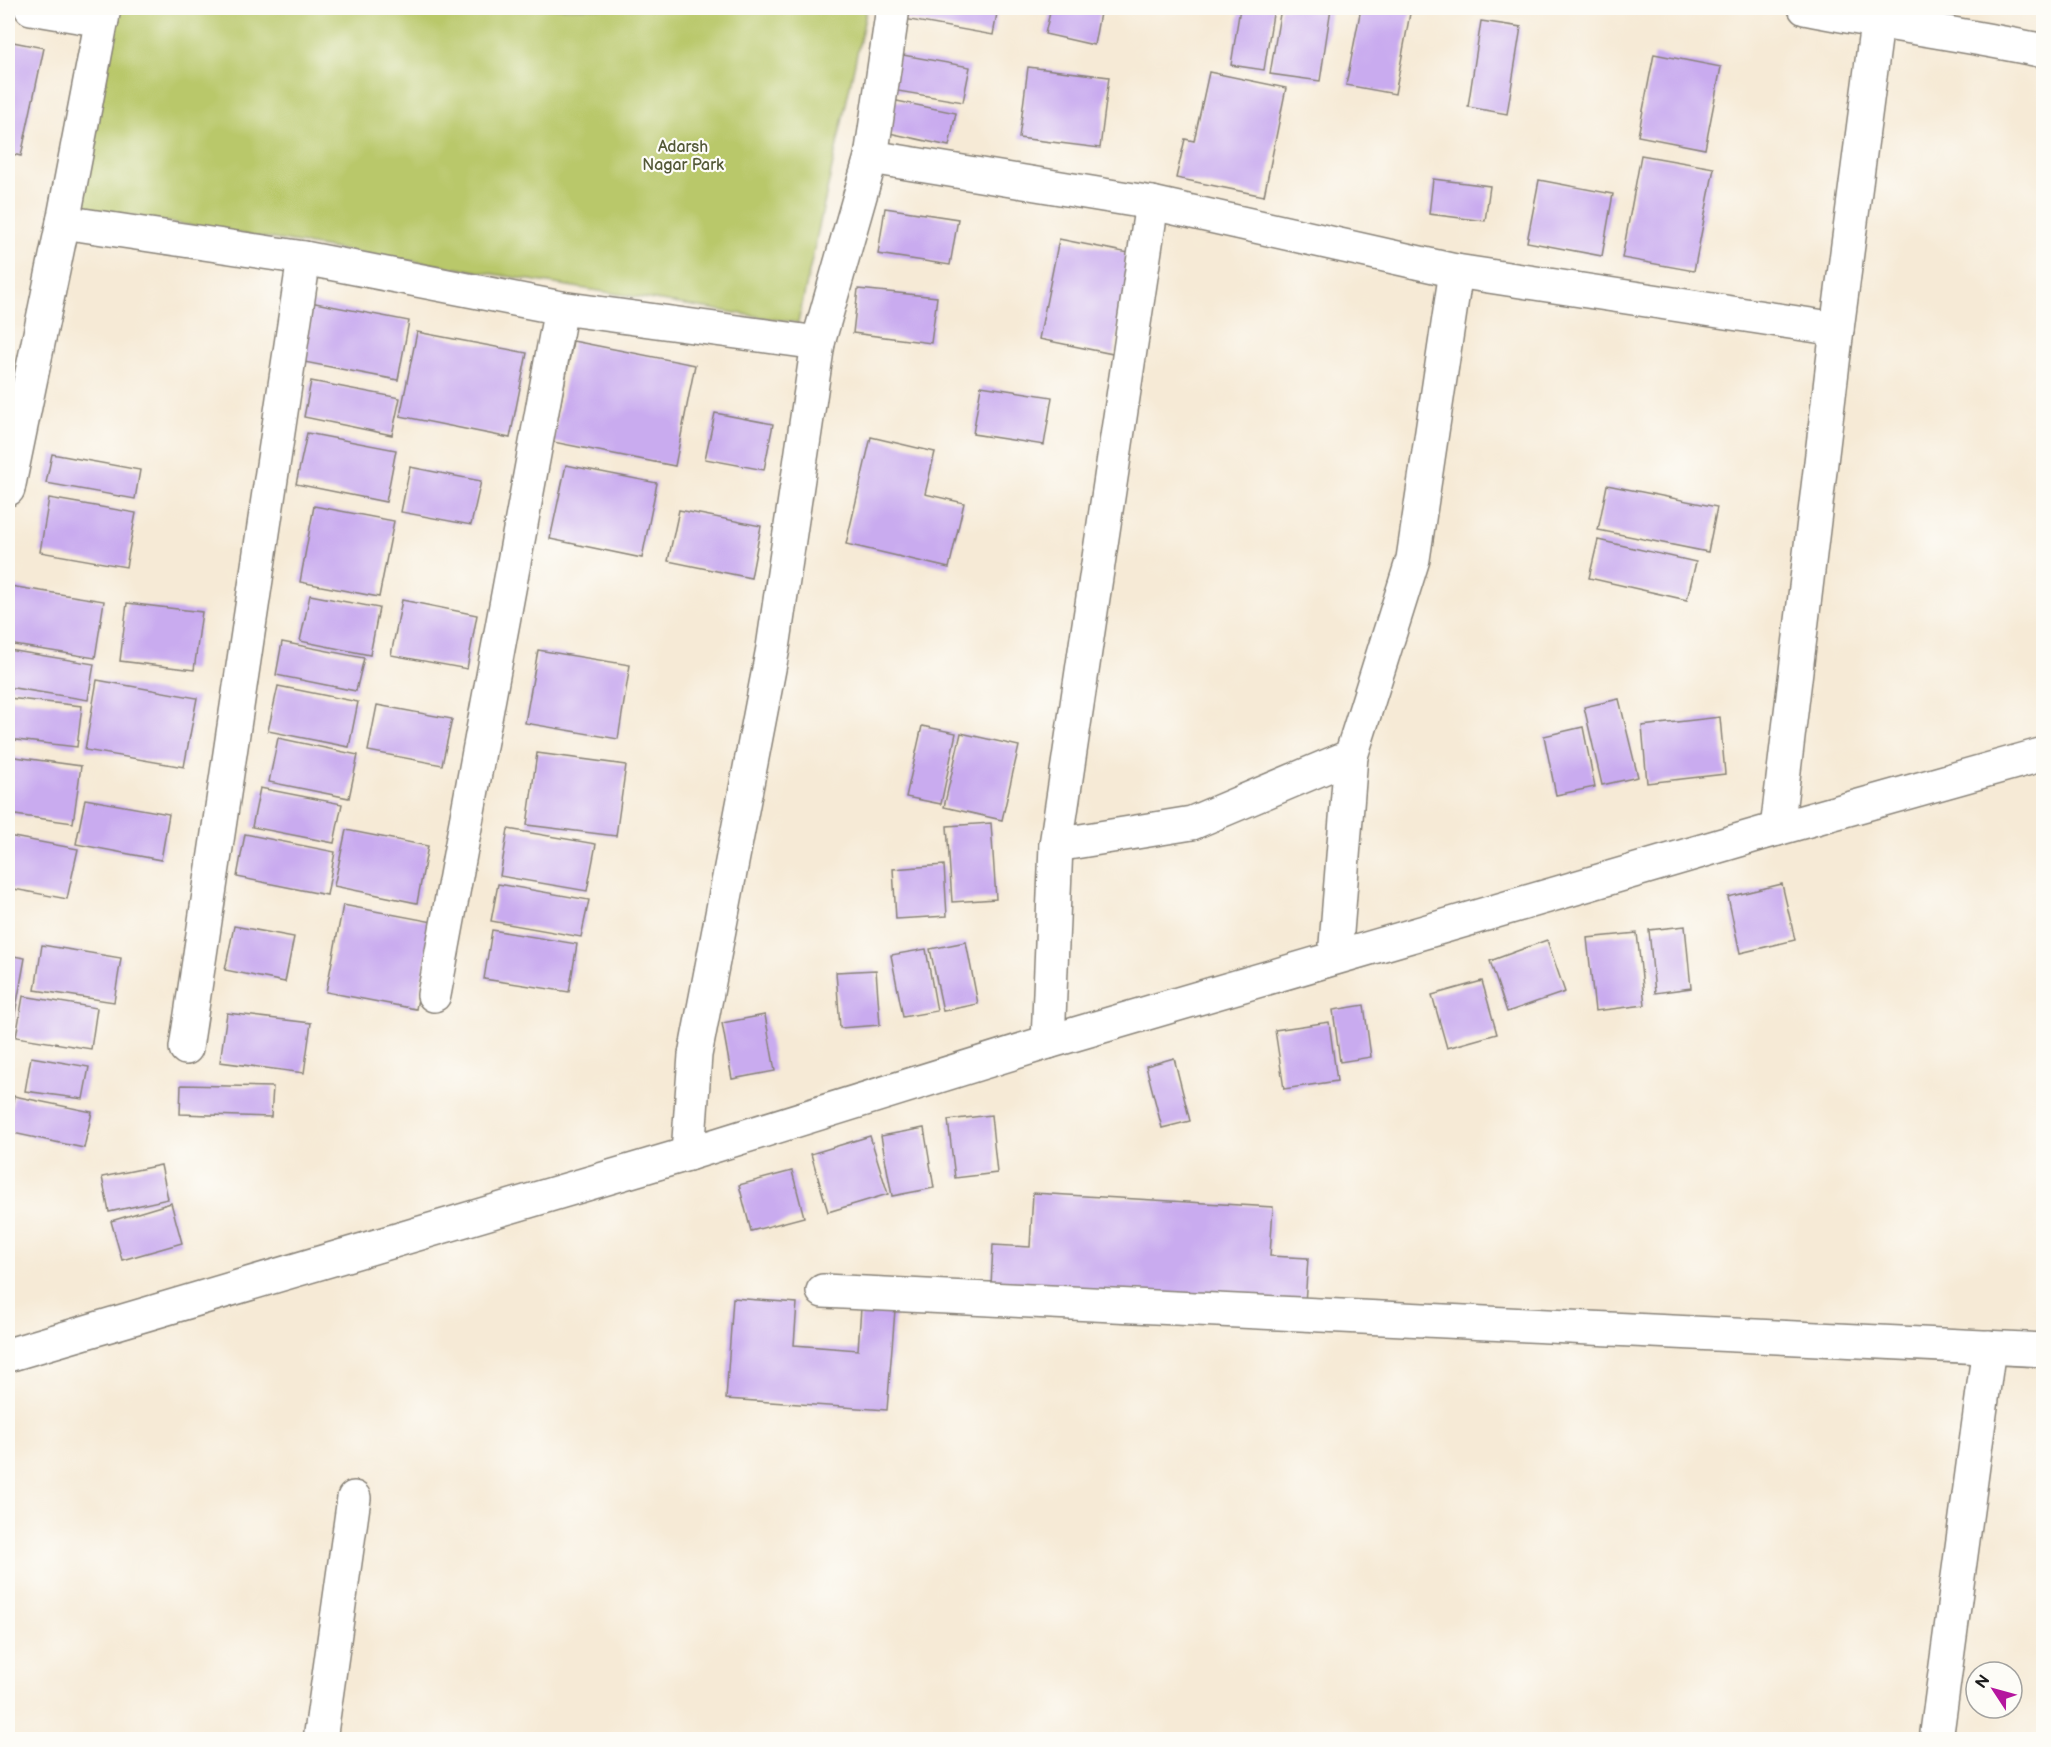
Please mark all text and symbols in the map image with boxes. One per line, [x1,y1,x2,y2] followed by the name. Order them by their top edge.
[642,138,724,175] park label: Adarsh Nagar Park
[1964,1660,2024,1720] north arrow
[1972,1672,1994,1693] text: N

